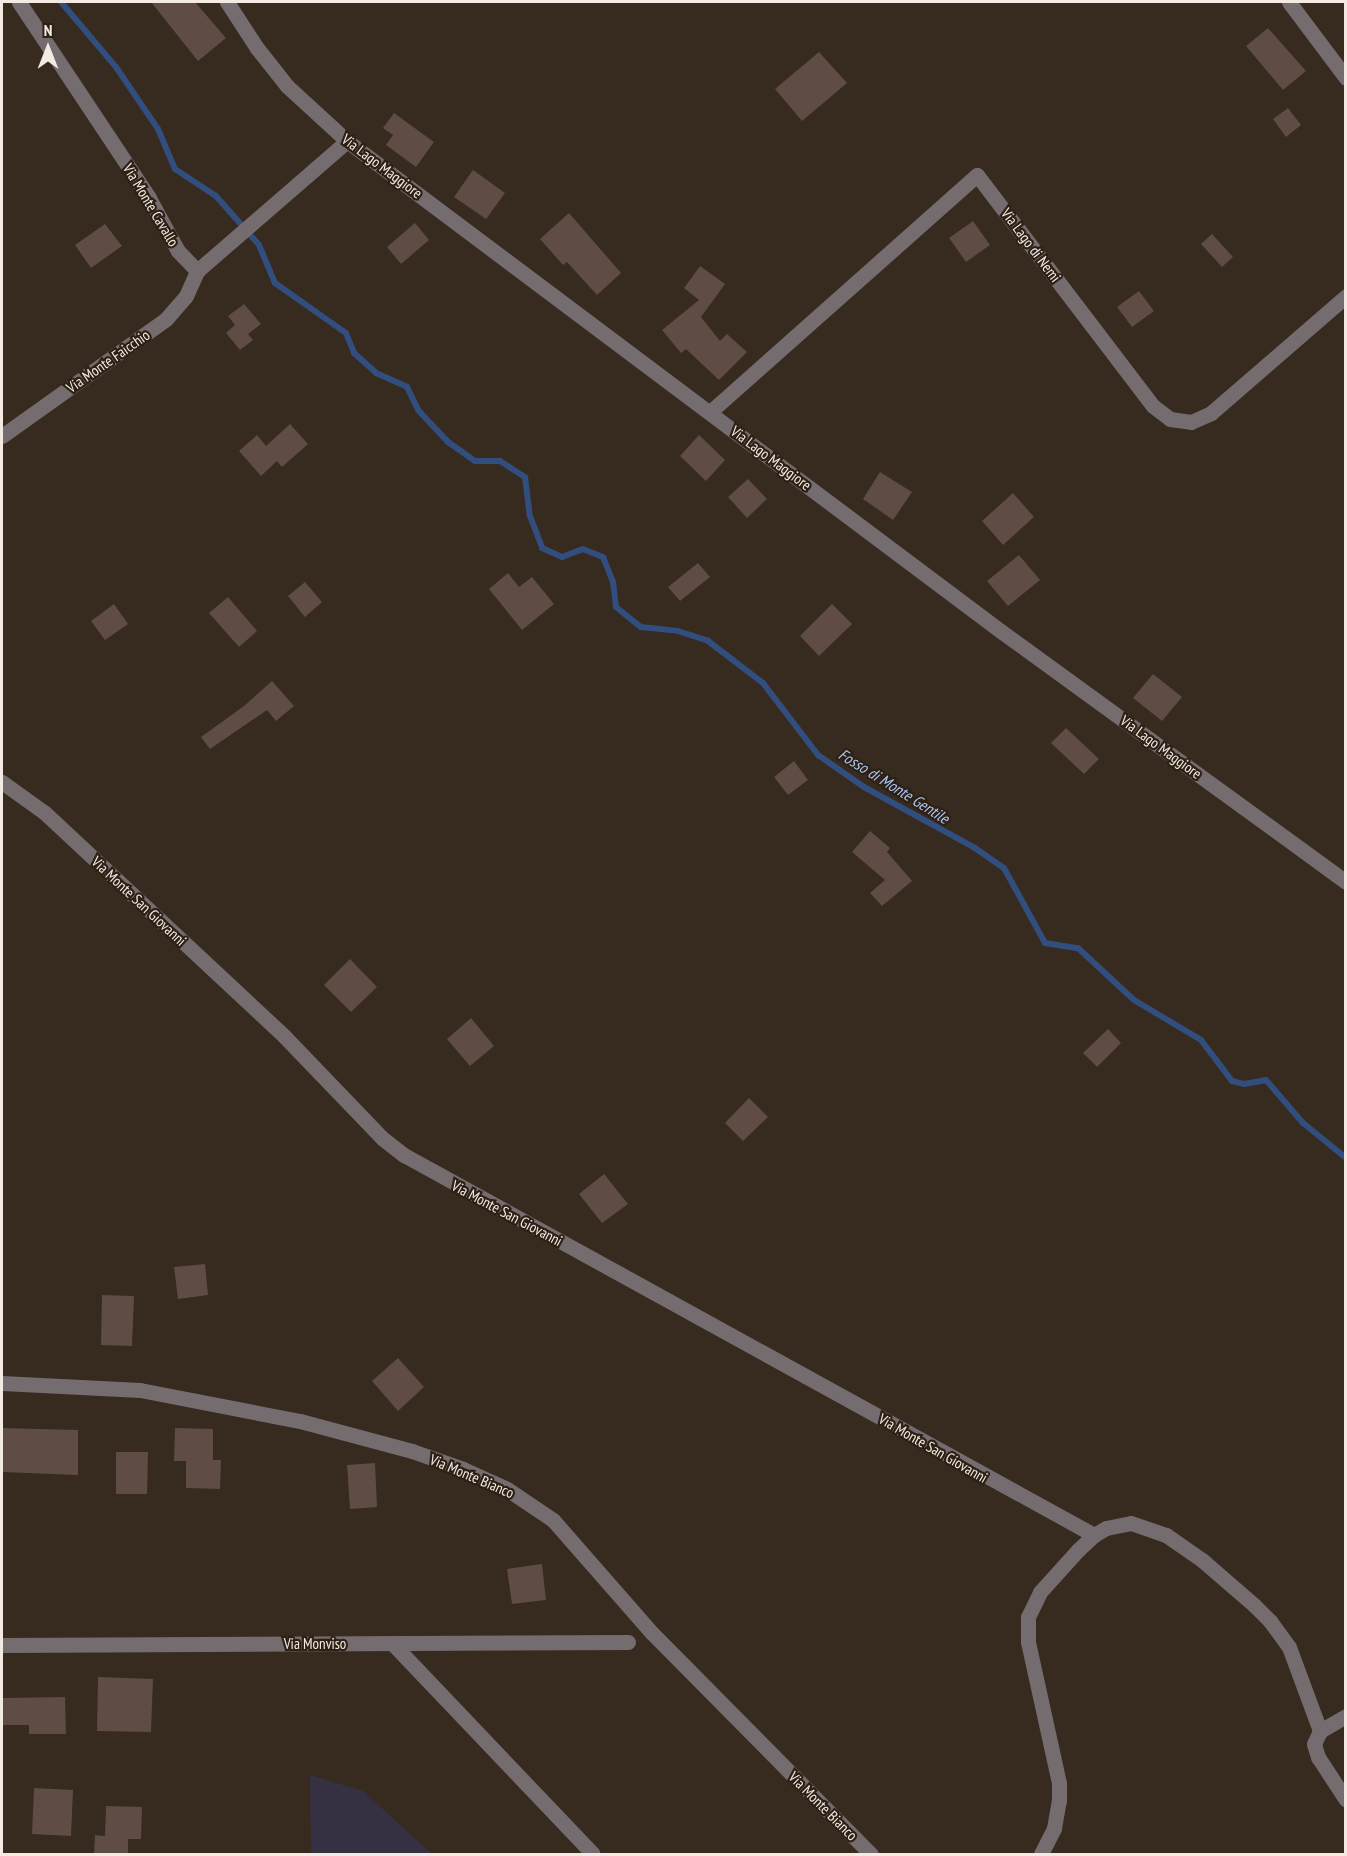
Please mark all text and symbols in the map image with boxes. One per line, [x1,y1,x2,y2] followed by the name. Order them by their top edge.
[18,18,78,78] north arrow
[44,20,52,40] text: N
[338,130,426,202] street label: Via Lago Maggiore
[119,160,183,250] street label: Via Monte Cavallo
[997,205,1065,285] street label: Via Lago di Nemi
[63,326,153,396] street label: Via Monte Faicchio
[727,422,815,494] street label: Via Lago Maggiore
[1117,711,1205,783] street label: Via Lago Maggiore
[835,744,953,828] water label: Fosso di Monte Gentile
[88,853,190,949] street label: Via Monte San Giovanni
[449,1176,565,1250] street label: Via Monte San Giovanni
[875,1410,991,1486] street label: Via Monte San Giovanni
[427,1450,517,1502] street label: Via Monte Bianco
[284,1635,346,1653] street label: Via Monviso
[785,1768,861,1844] street label: Via Monte Bianco

